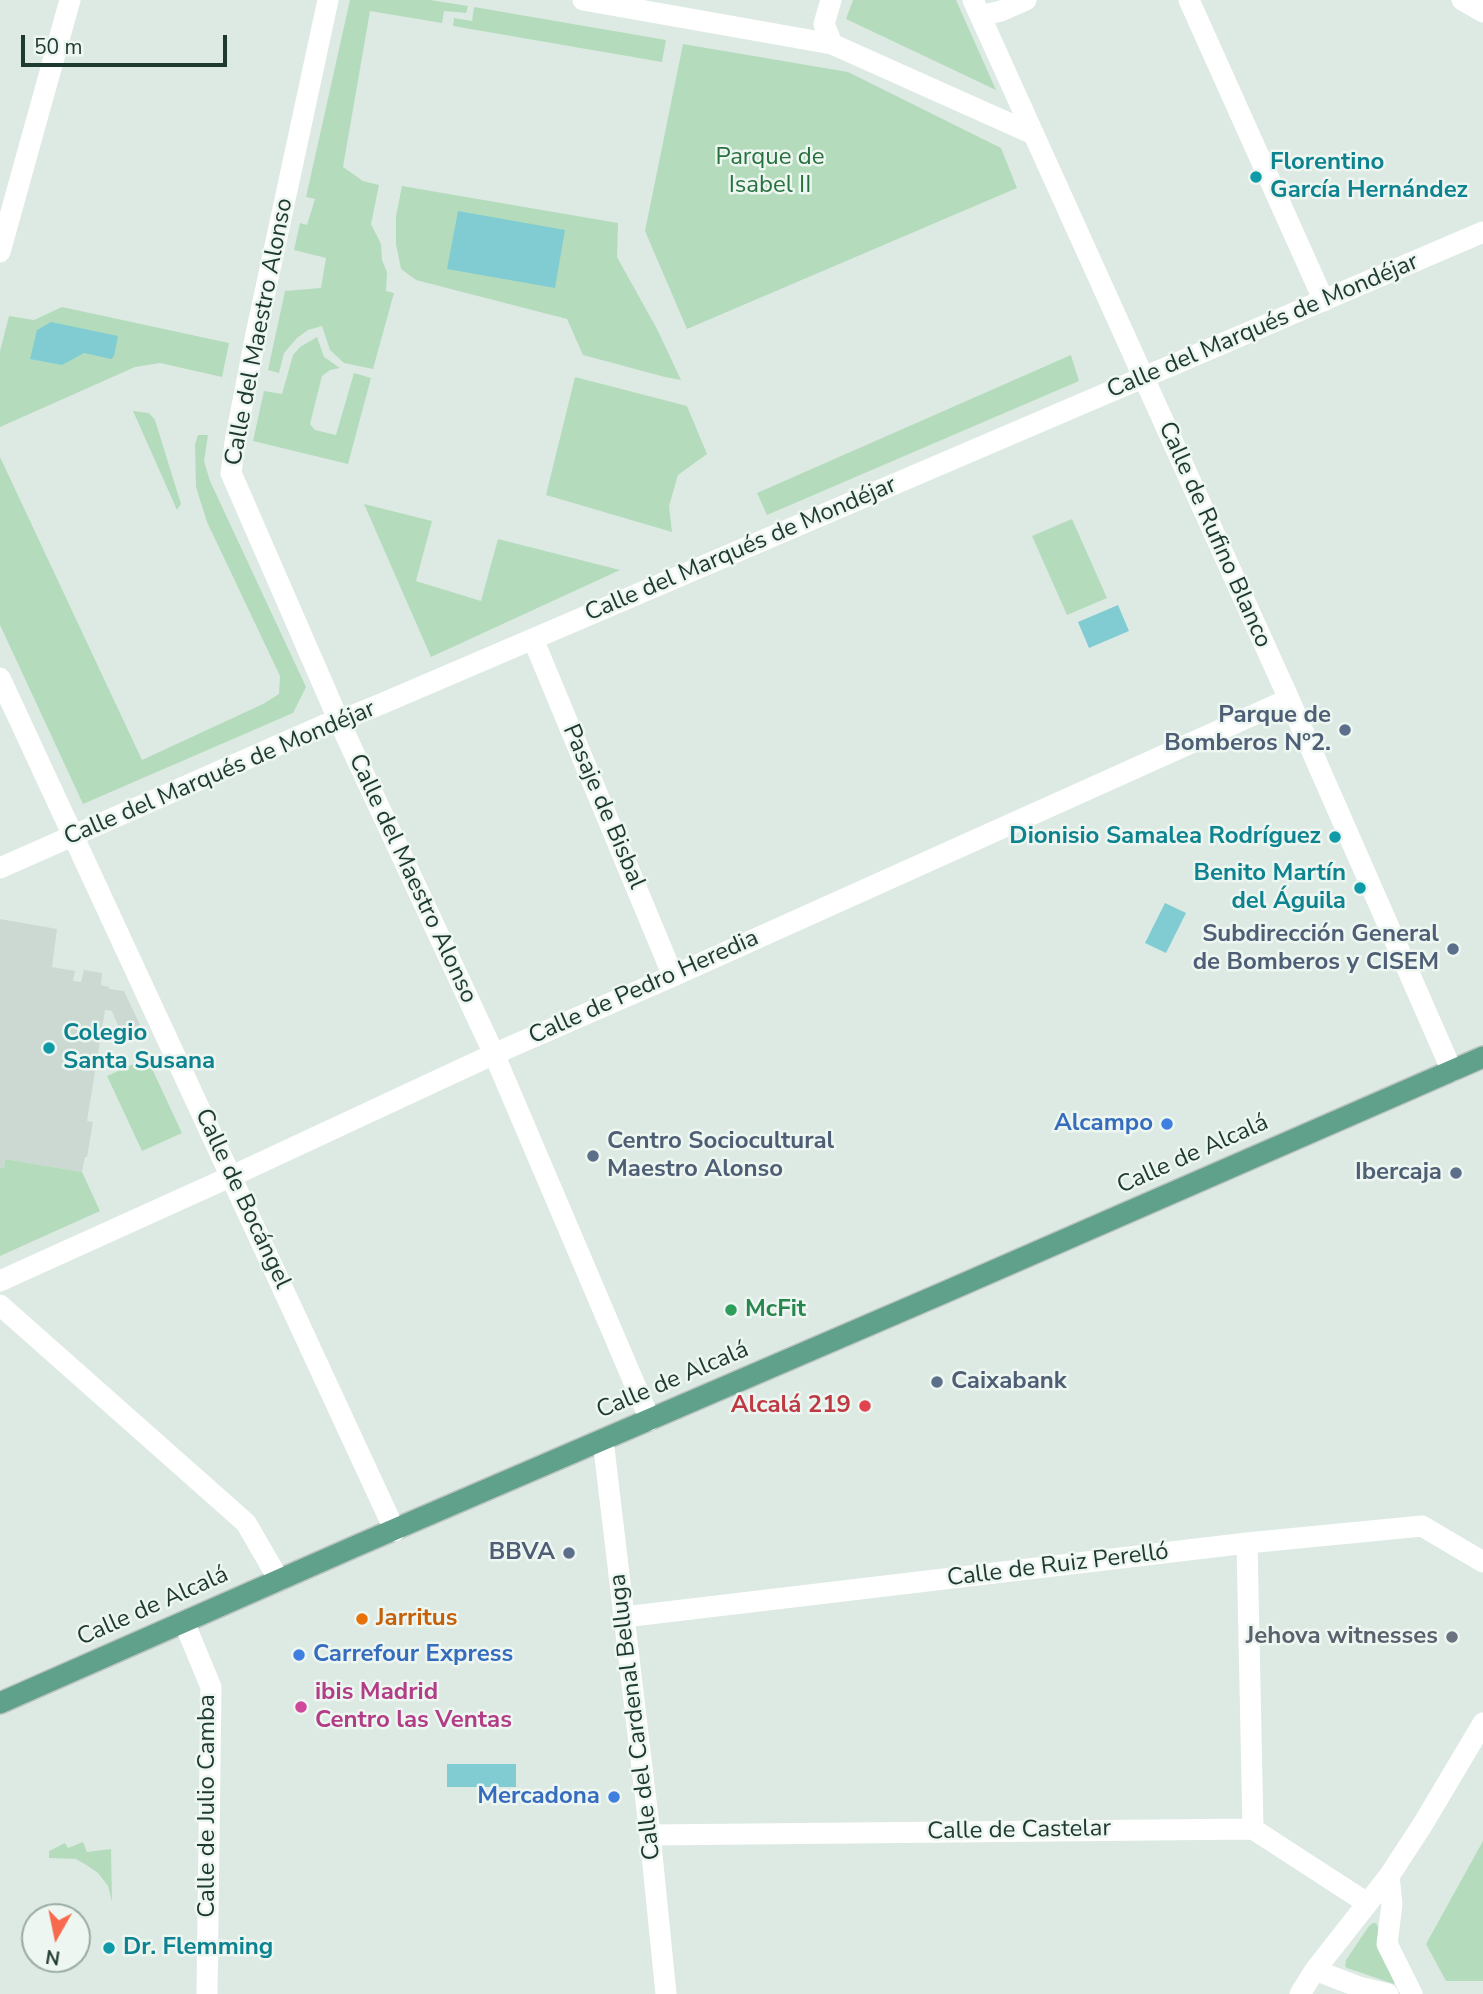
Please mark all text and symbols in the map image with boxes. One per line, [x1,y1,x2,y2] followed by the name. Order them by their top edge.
[24,21,231,65] scale bar
[34,33,83,61] text: 50 m
[716,144,824,200] park label: Parque de Isabel II
[1270,149,1468,205] place label: Florentino García Hernández
[1248,169,1264,185] marker: Florentino García Hernández
[220,196,300,468] street label: Calle del Maestro Alonso
[1103,248,1423,406] street label: Calle del Marqués de Mondéjar
[1151,418,1277,652] street label: Calle de Rufino Blanco
[581,471,901,629] street label: Calle del Marqués de Mondéjar
[60,695,380,853] street label: Calle del Marqués de Mondéjar
[1164,702,1331,758] place label: Parque de Bomberos Nº2.
[555,720,651,894] street label: Pasaje de Bisbal
[1337,722,1353,738] marker: Parque de Bomberos Nº2.
[342,750,482,1008] street label: Calle del Maestro Alonso
[1009,823,1321,851] place label: Dionisio Samalea Rodríguez
[1327,829,1343,845] marker: Dionisio Samalea Rodríguez
[1194,860,1346,916] place label: Benito Martín del Águila
[1352,880,1368,896] marker: Benito Martín del Águila
[1193,921,1439,977] place label: Subdirección General de Bomberos y CISEM
[525,924,763,1052] street label: Calle de Pedro Heredia
[1445,941,1461,957] marker: Subdirección General de Bomberos y CISEM
[63,1020,215,1076] place label: Colegio Santa Susana
[41,1040,57,1056] marker: Colegio Santa Susana
[188,1104,296,1294] street label: Calle de Bocángel
[1113,1109,1273,1201] street label: Calle de Alcalá
[1054,1110,1153,1138] place label: Alcampo
[1159,1116,1175,1132] marker: Alcampo
[607,1128,834,1184] place label: Centro Sociocultural Maestro Alonso
[585,1148,601,1164] marker: Centro Sociocultural Maestro Alonso
[1355,1159,1442,1187] place label: Ibercaja
[1448,1165,1464,1181] marker: Ibercaja
[745,1296,806,1324] place label: McFit
[723,1302,739,1318] marker: McFit
[593,1336,753,1426] street label: Calle de Alcalá
[951,1368,1067,1396] place label: Caixabank
[929,1374,945,1390] marker: Caixabank
[731,1392,851,1420] place label: Alcalá 219
[857,1398,873,1414] marker: Alcalá 219
[946,1538,1170,1594] street label: Calle de Ruiz Perelló
[489,1539,555,1567] place label: BBVA
[561,1545,577,1561] marker: BBVA
[73,1561,233,1653] street label: Calle de Alcalá
[604,1572,668,1862] street label: Calle del Cardenal Belluga
[376,1605,457,1633] place label: Jarritus
[354,1611,370,1627] marker: Jarritus
[1246,1623,1438,1651] place label: Jehova witnesses
[1444,1629,1460,1645] marker: Jehova witnesses
[313,1641,513,1669] place label: Carrefour Express
[291,1647,307,1663] marker: Carrefour Express
[315,1679,512,1735] place label: ibis Madrid Centro las Ventas
[194,1694,222,1918] street label: Calle de Julio Camba
[293,1699,309,1715] marker: ibis Madrid Centro las Ventas
[477,1783,600,1811] place label: Mercadona
[606,1789,622,1805] marker: Mercadona
[927,1815,1111,1847] street label: Calle de Castelar
[21,1903,91,1973] north arrow
[123,1934,273,1962] place label: Dr. Flemming
[101,1940,117,1956] marker: Dr. Flemming
[44,1943,62,1971] text: N

